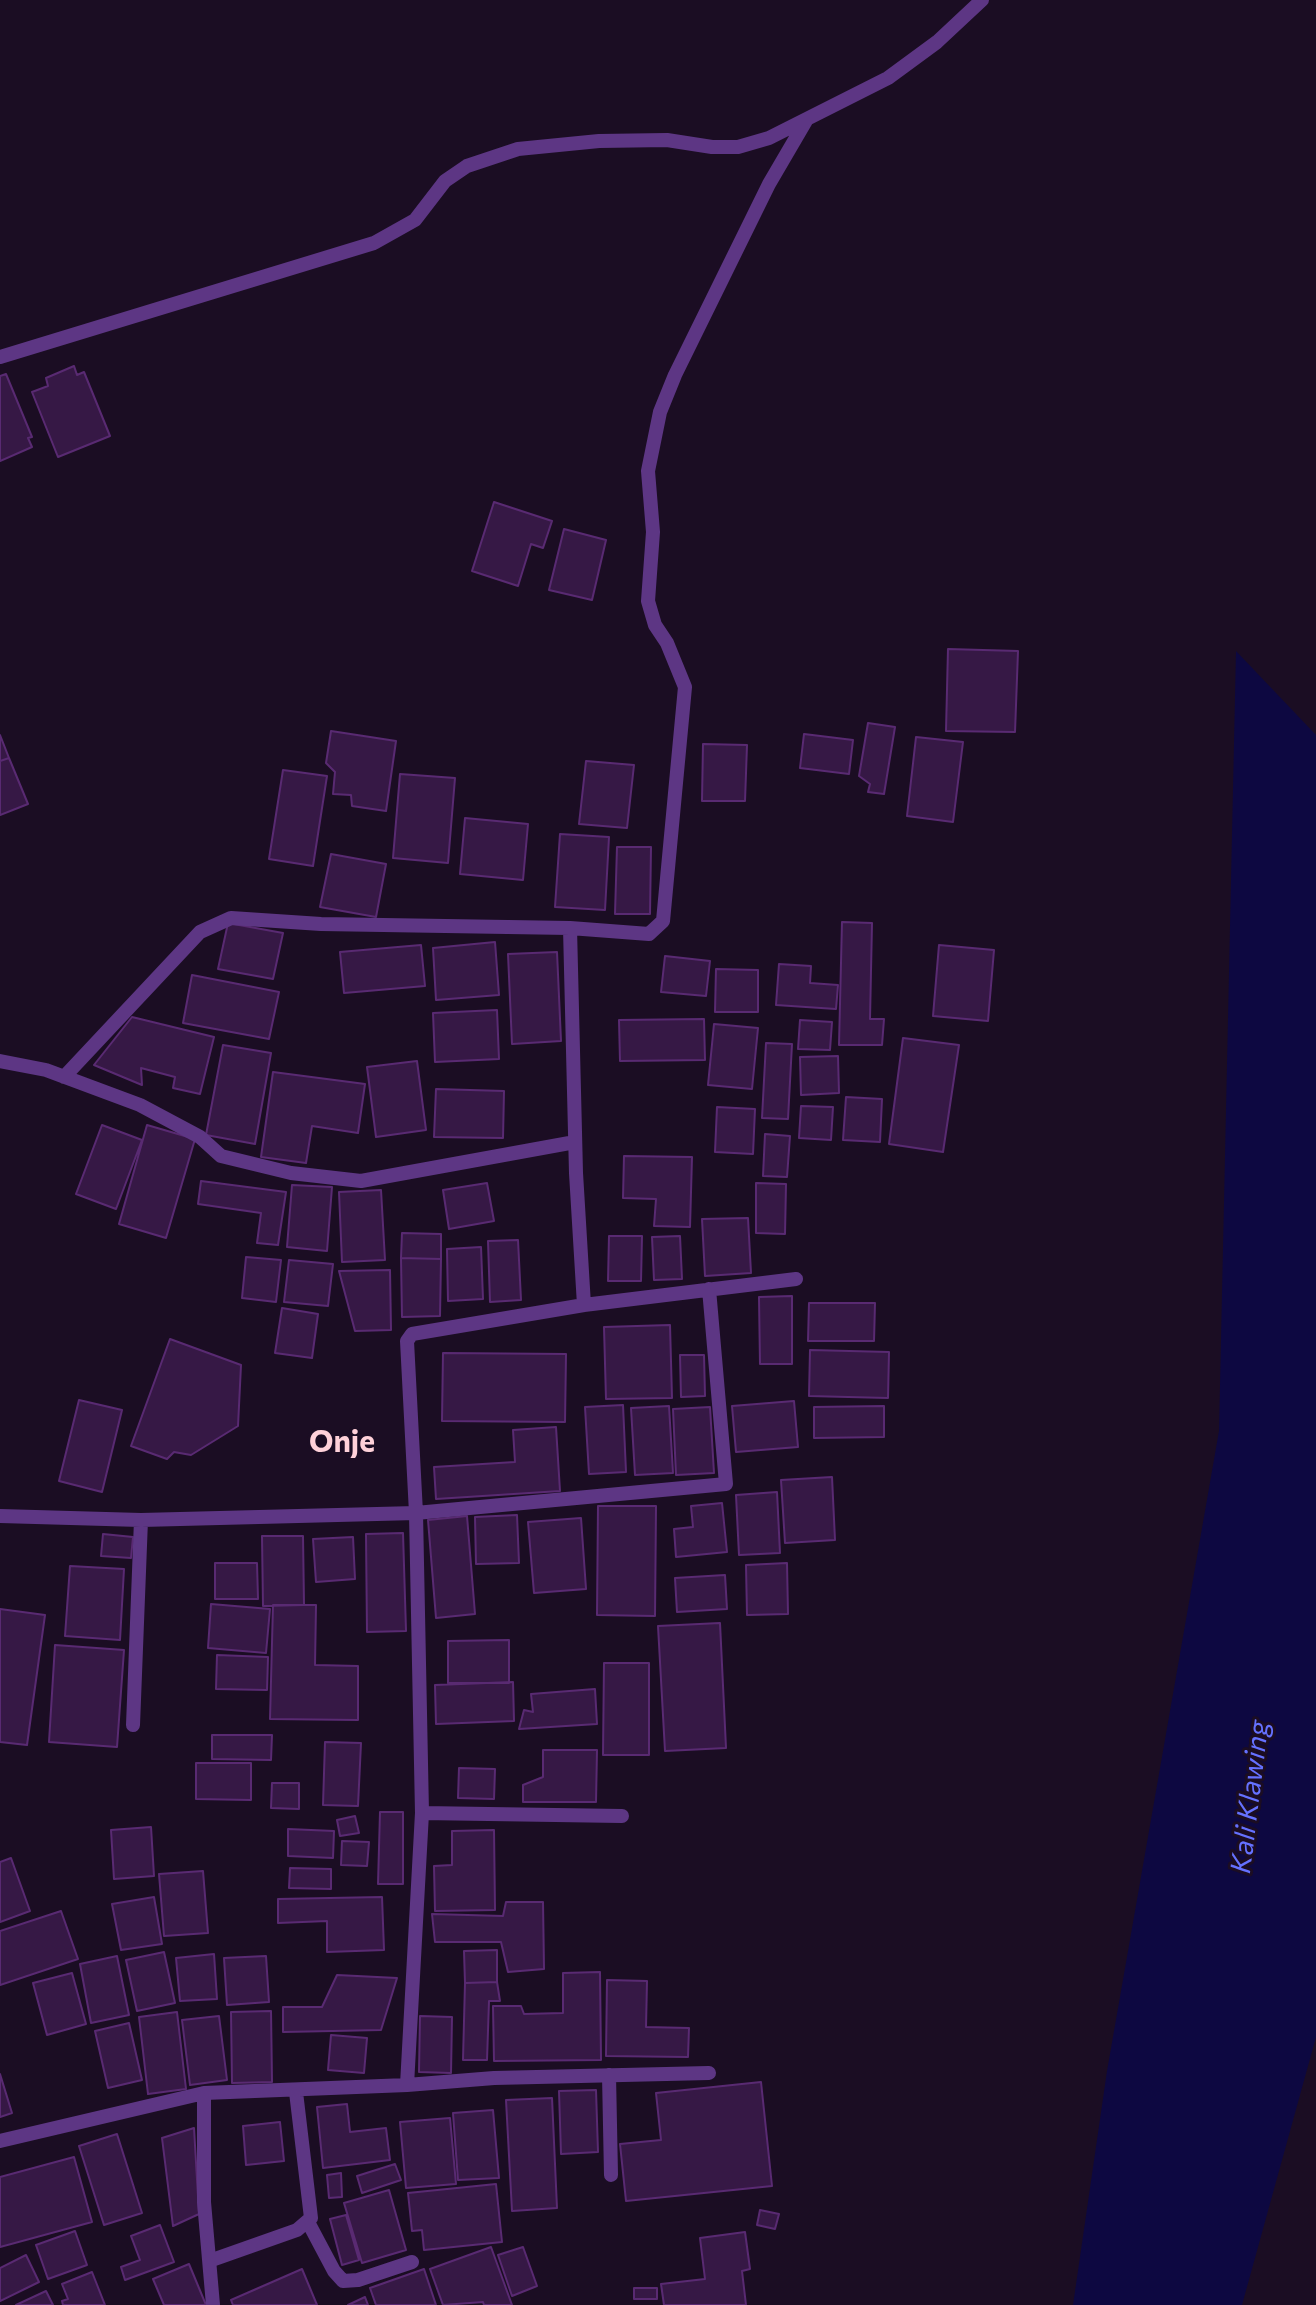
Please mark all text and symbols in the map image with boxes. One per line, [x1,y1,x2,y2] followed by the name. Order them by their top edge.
[309,1424,375,1460] district label: Onje
[1224,1719,1276,1875] water label: Kali Klawing

